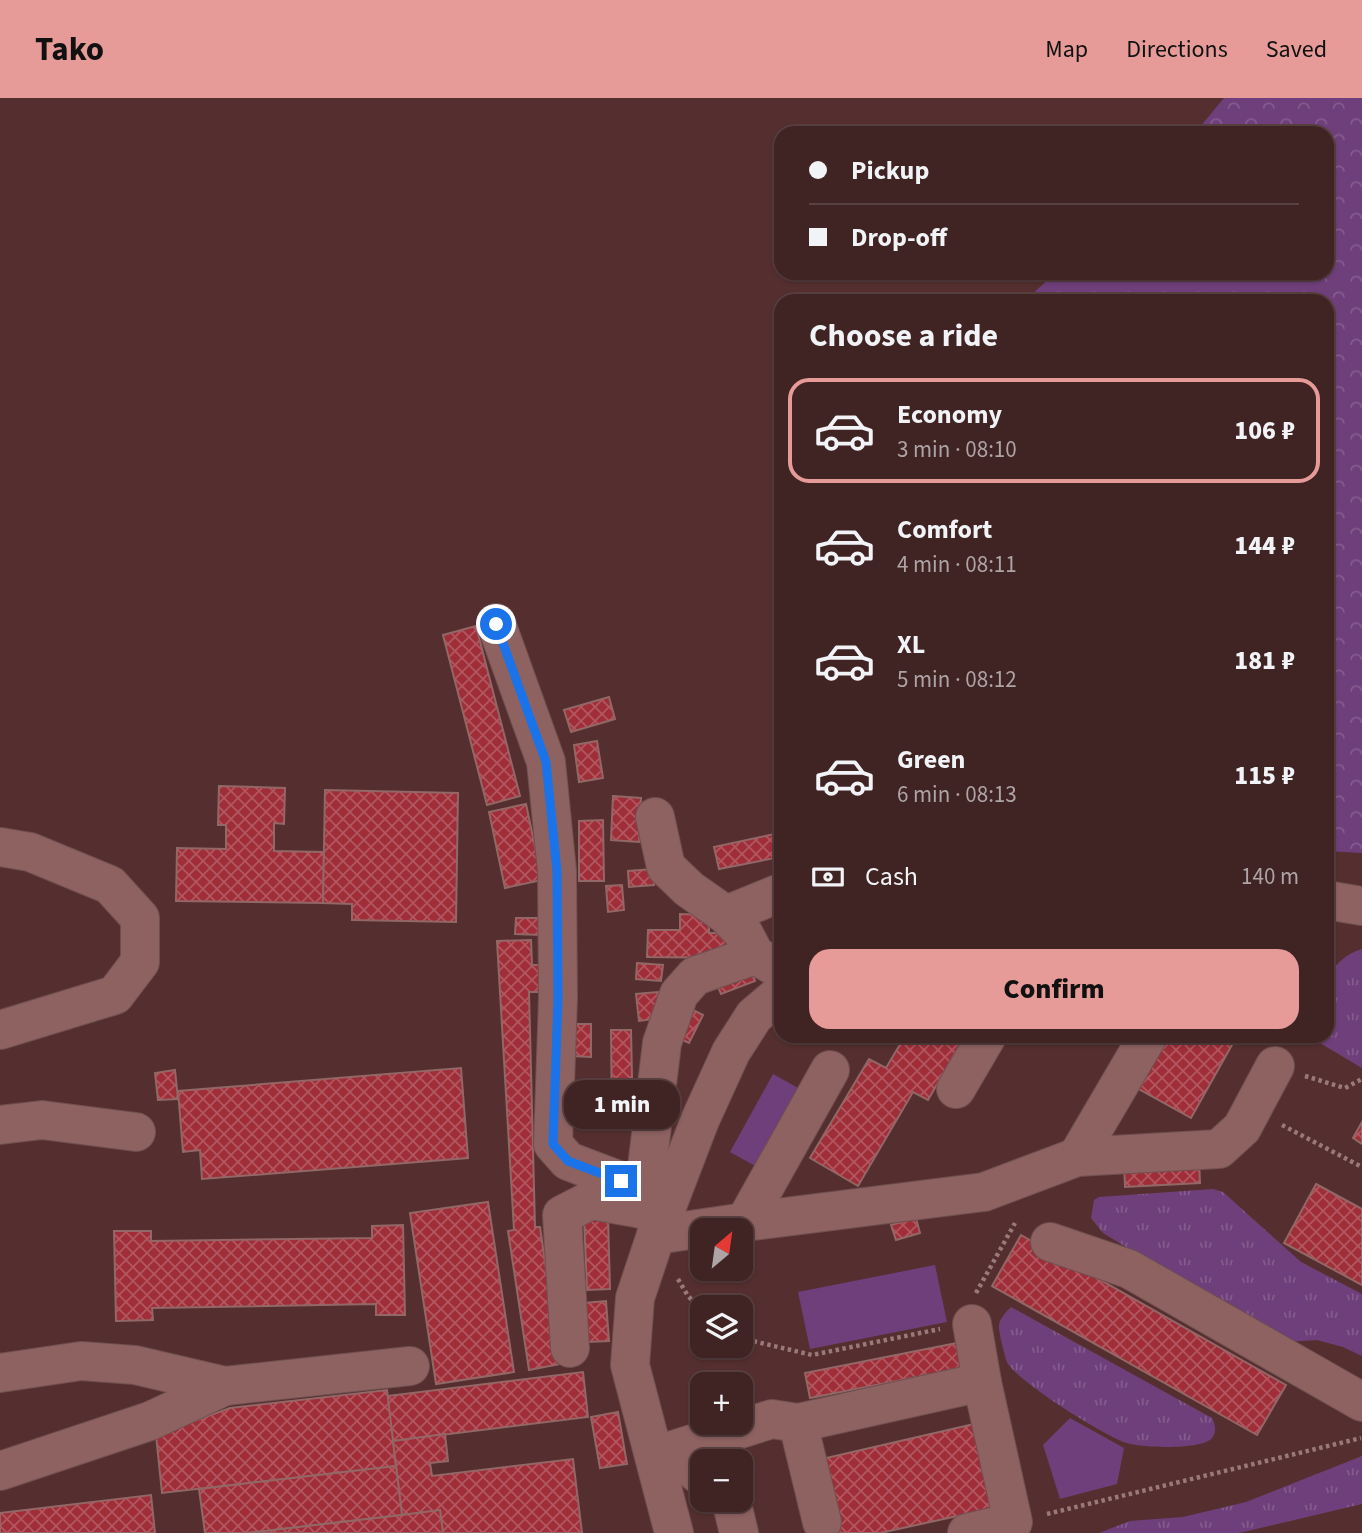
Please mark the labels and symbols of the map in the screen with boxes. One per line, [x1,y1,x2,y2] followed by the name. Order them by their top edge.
[480,608,512,640] route start
[563,1080,679,1128] callout: 1 min
[605,1165,637,1197] route end
[690,1218,752,1281] north arrow

